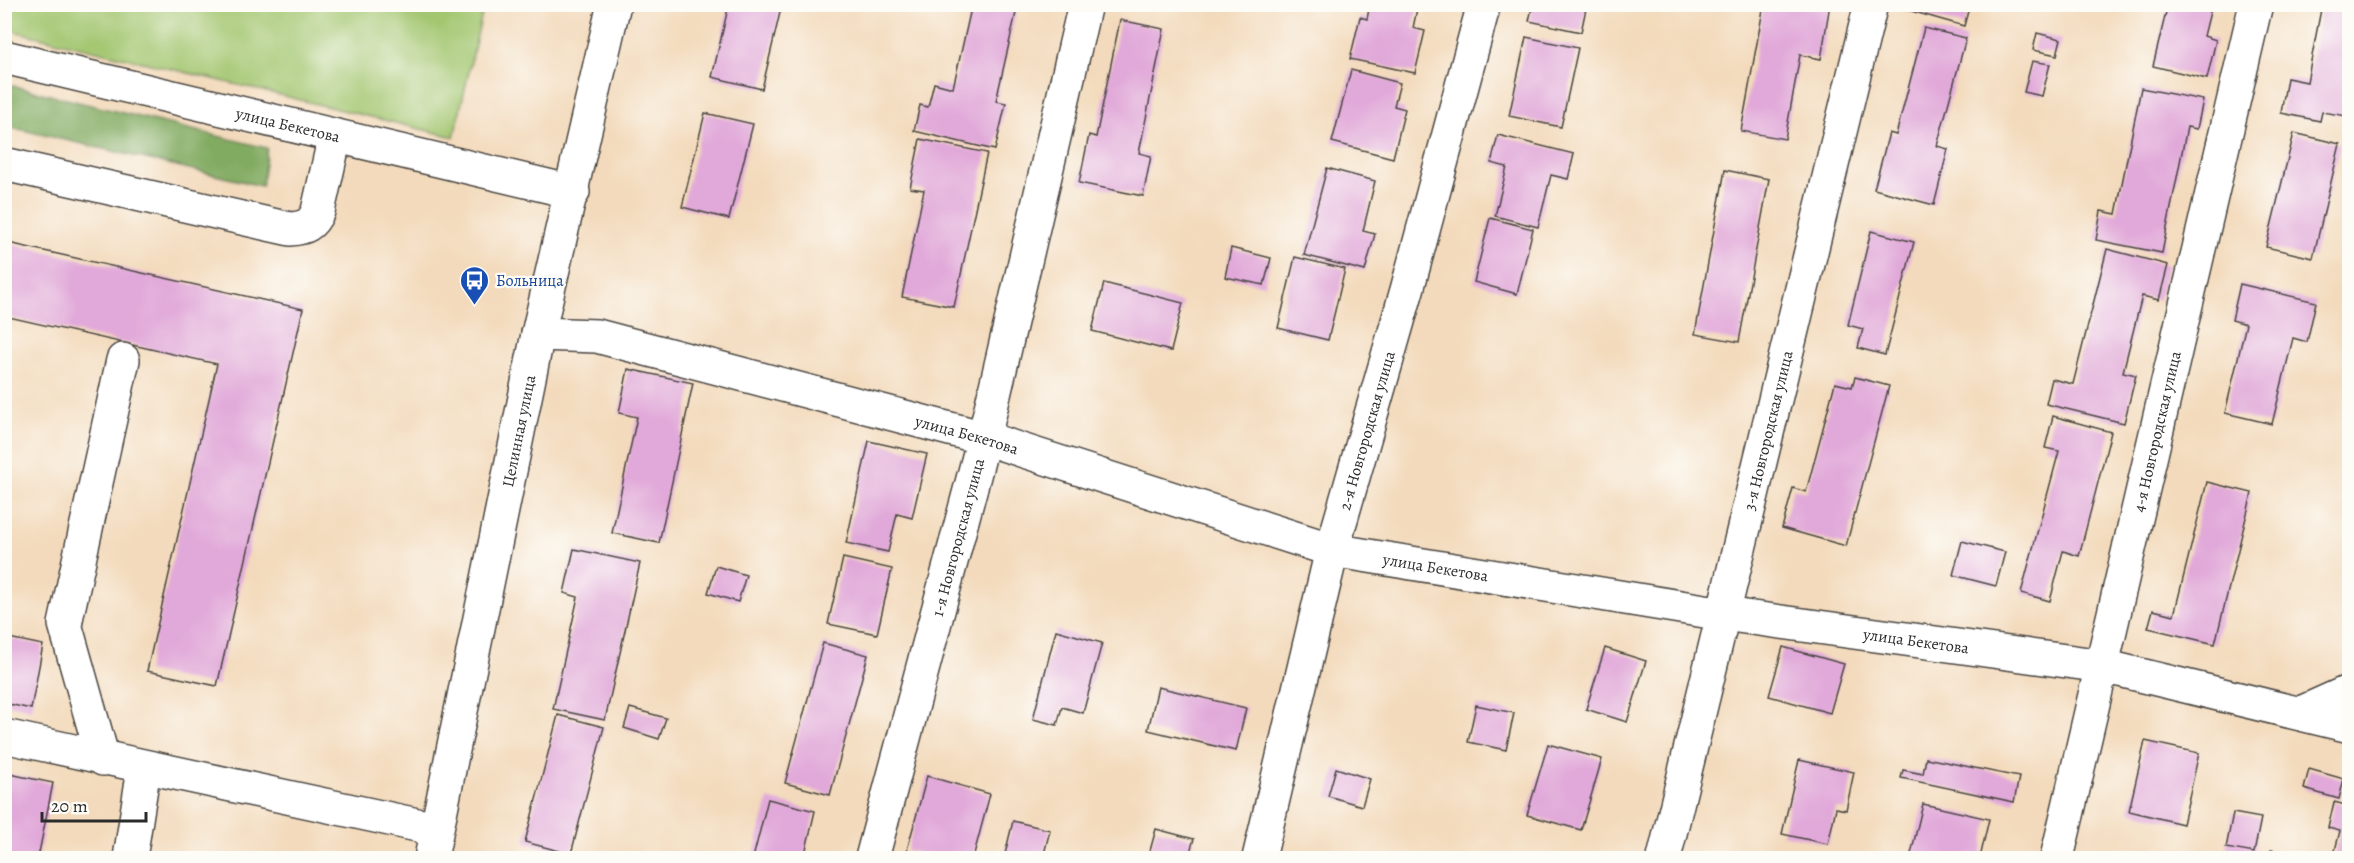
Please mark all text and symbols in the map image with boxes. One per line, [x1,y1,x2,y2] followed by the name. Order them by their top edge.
[233,102,343,149] street label: улица Бекетова
[459,264,491,306] bus stop icon: Больница
[496,270,564,292] place label: Больница
[1334,348,1401,513] street label: 2-я Новгородская улица
[1739,348,1799,513] street label: 3-я Новгородская улица
[2128,348,2187,514] street label: 4-я Новгородская улица
[497,372,541,489] street label: Целинная улица
[912,410,1022,461] street label: улица Бекетова
[927,455,990,619] street label: 1-я Новгородская улица
[1380,548,1491,588] street label: улица Бекетова
[1861,623,1971,660] street label: улица Бекетова
[42,785,146,823] scale bar
[51,794,88,818] text: 20 m

